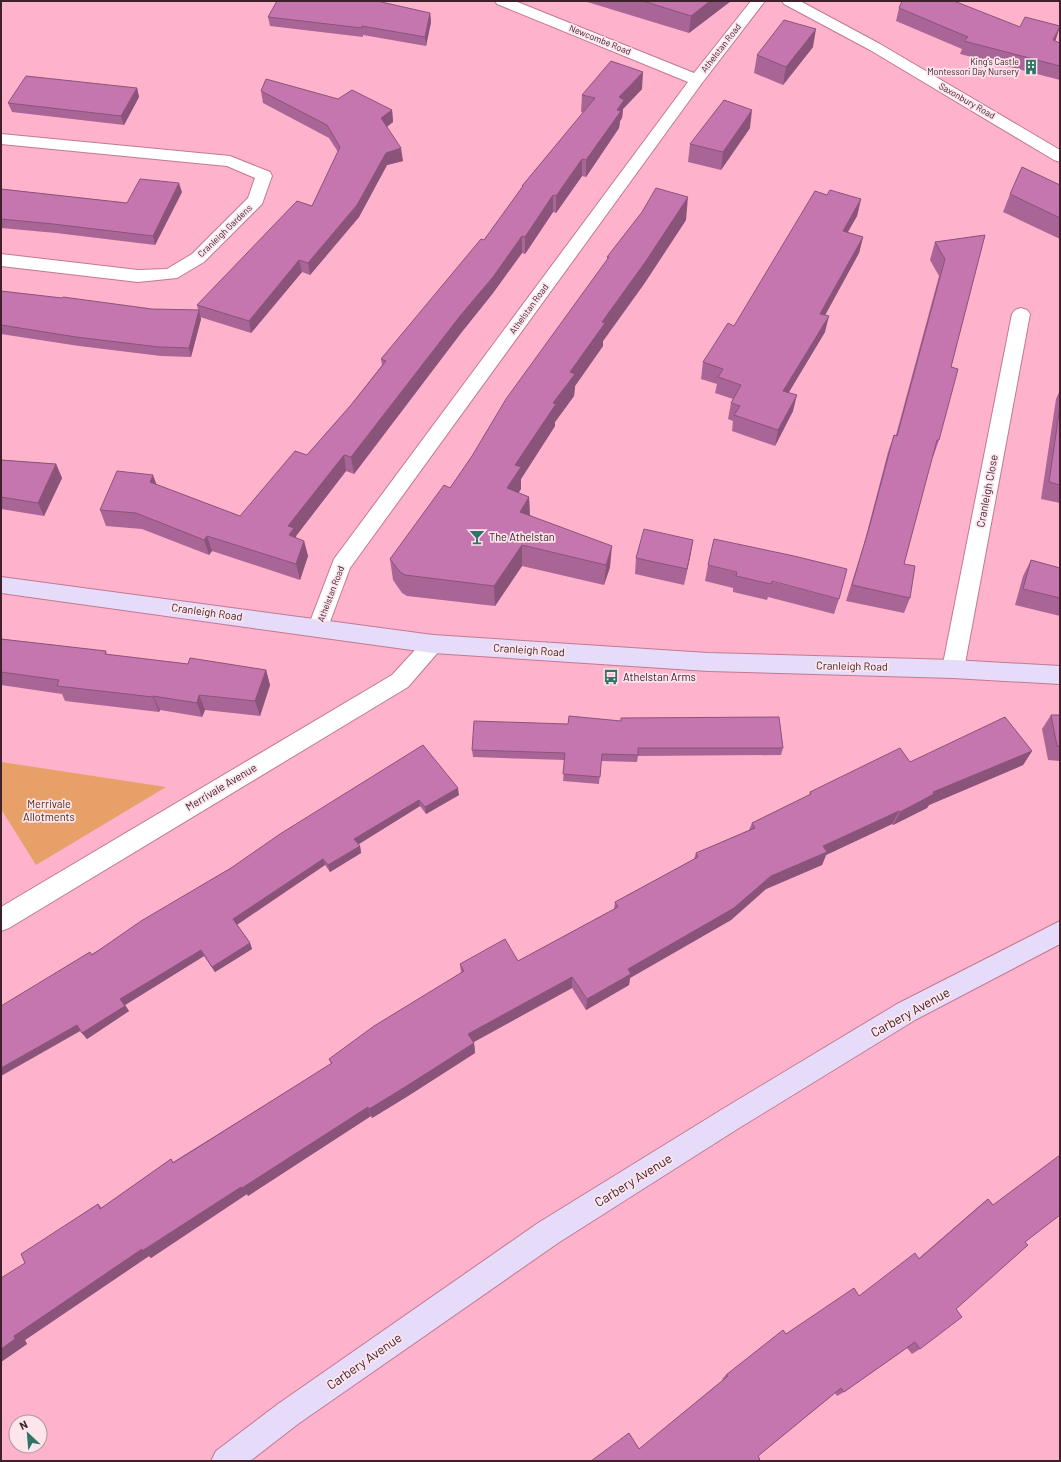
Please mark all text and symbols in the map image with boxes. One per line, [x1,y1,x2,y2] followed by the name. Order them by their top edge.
[698,21,743,74] street label: Athelstan Road
[568,22,633,57] street label: Newcombe Road
[927,56,1019,77] place label: King's Castle Montessori Day Nursery
[1022,58,1040,76] building icon: King's Castle Montessori Day Nursery
[937,80,997,121] street label: Saxonbury Road
[195,202,254,259] street label: Cranleigh Gardens
[507,282,550,336] street label: Athelstan Road
[973,453,1000,528] street label: Cranleigh Close
[468,528,486,546] bar icon: The Athelstan
[489,530,555,543] place label: The Athelstan
[315,564,346,623] street label: Athelstan Road
[171,600,244,623] street label: Cranleigh Road
[493,641,565,658] street label: Cranleigh Road
[816,658,888,673] street label: Cranleigh Road
[602,668,620,686] bus stop icon: Athelstan Arms
[623,670,696,683] place label: Athelstan Arms
[183,760,259,813] street label: Merrivale Avenue
[23,797,75,823] park label: Merrivale Allotments
[868,984,952,1040] street label: Carbery Avenue
[591,1150,675,1210] street label: Carbery Avenue
[323,1329,405,1393] street label: Carbery Avenue
[8,1414,48,1454] north arrow
[17,1417,30,1432] text: N

